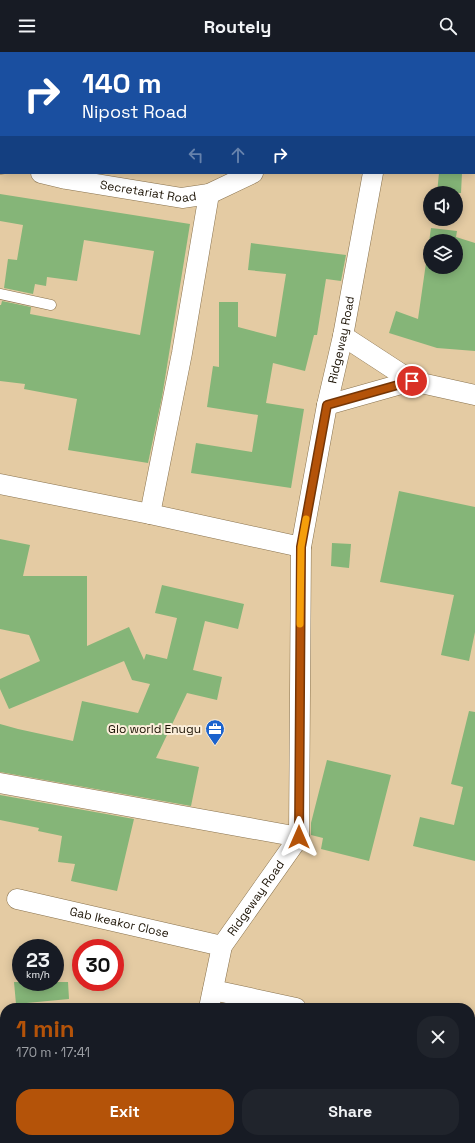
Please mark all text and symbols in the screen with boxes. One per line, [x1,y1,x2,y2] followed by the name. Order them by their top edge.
[16,15,38,37] icon: menu
[204,15,271,38] text: Routely
[437,15,459,37] icon: search
[82,65,162,101] text: 140 m
[16,68,68,120] icon: right
[82,100,187,123] text: Nipost Road
[185,144,207,166] icon: left
[227,144,249,166] icon: ahead
[269,144,291,166] icon: right
[99,177,197,206] street label: Secretariat Road
[423,186,463,274] map controls
[423,186,463,226] button: sound
[423,234,463,274] button: layers
[324,295,358,385] street label: Ridgeway Road
[395,364,429,398] pin
[401,370,423,392] icon: arrive
[204,718,226,746] office icon: Glo world Enugu
[108,721,201,737] place label: Glo world Enugu
[278,816,320,858] position arrow
[224,857,288,939] street label: Ridgeway Road
[68,903,171,942] street label: Gab Ikeakor Close
[72,939,124,991] speed limit sign: 30
[26,947,50,973] text: 23
[26,968,50,981] text: km/h
[16,1013,75,1044] text: 1 min
[417,1016,459,1058] button: close
[16,1044,90,1061] text: 170 m · 17:41
[16,1089,234,1135] button: Exit
[242,1089,459,1135] button: Share

